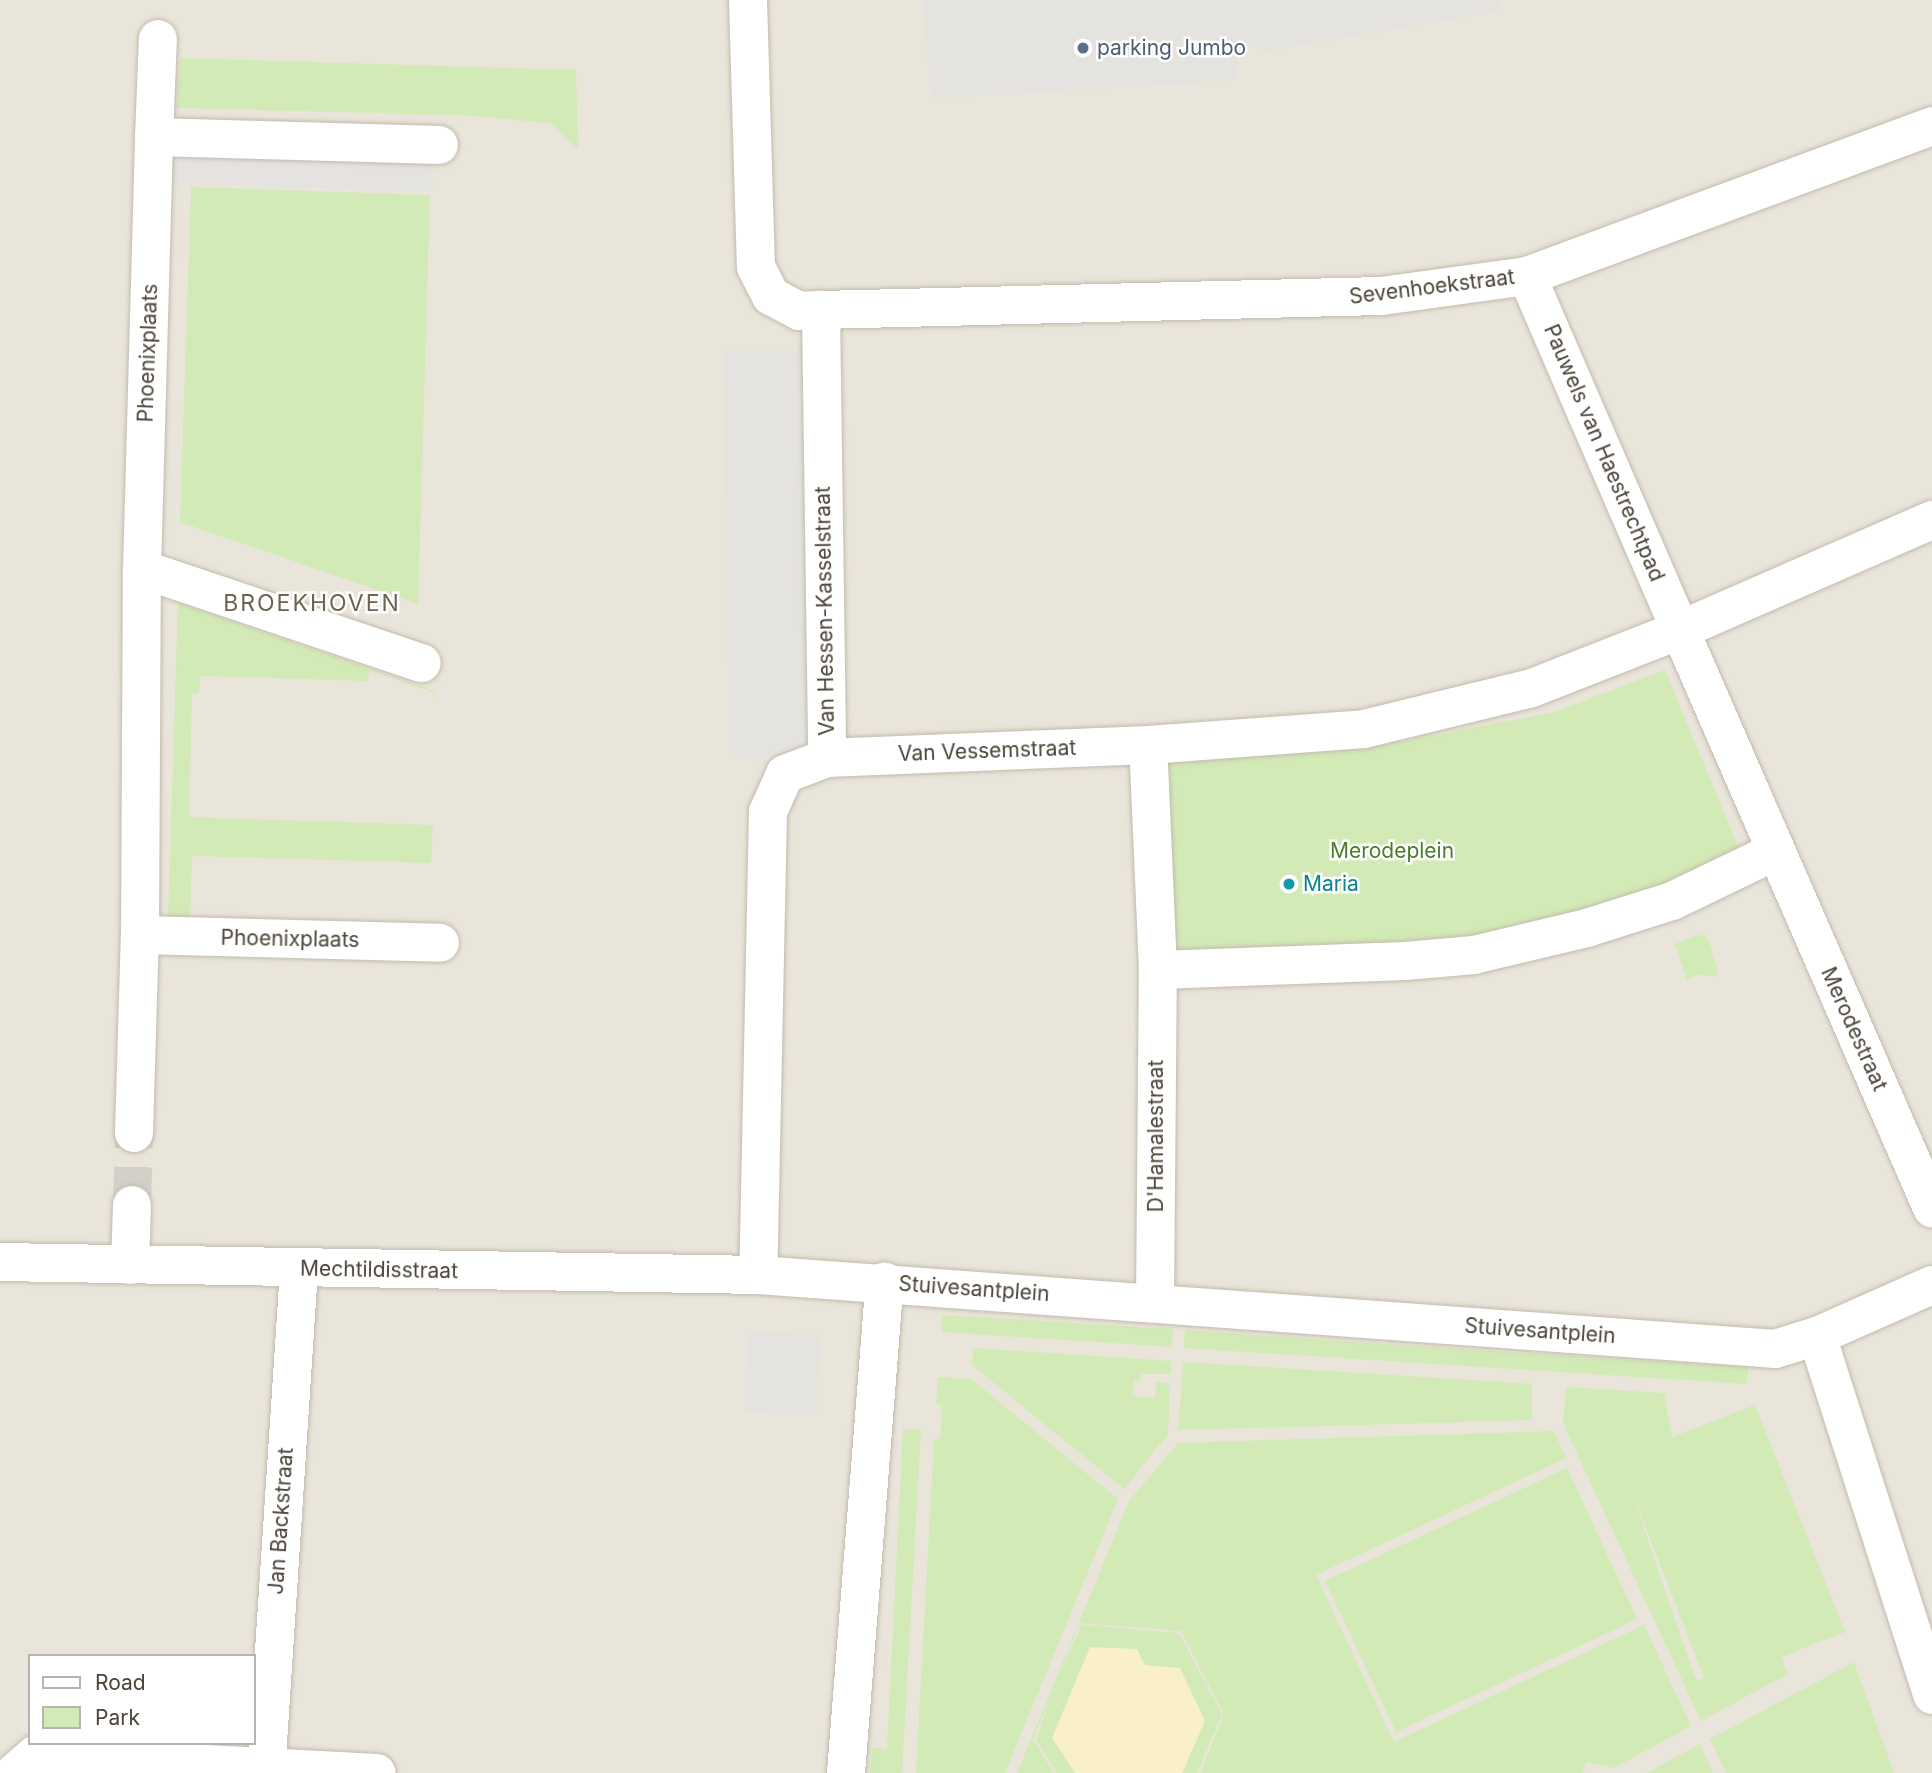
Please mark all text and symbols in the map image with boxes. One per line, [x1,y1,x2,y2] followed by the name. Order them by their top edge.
[1097,35,1246,61] place label: parking Jumbo
[1075,40,1091,56] marker: parking Jumbo
[1348,264,1516,310] street label: Sevenhoekstraat
[133,283,163,423] street label: Phoenixplaats
[1538,321,1670,585] street label: Pauwels van Haestrechtpad
[810,486,840,736] street label: Van Hessen-Kasselstraat
[224,589,400,617] district label: BROEKHOVEN
[897,735,1077,767] street label: Van Vessemstraat
[1330,838,1454,864] park label: Merodeplein
[1303,871,1359,897] place label: Maria
[1281,876,1297,892] marker: Maria
[220,925,360,953] street label: Phoenixplaats
[1815,963,1893,1095] street label: Merodestraat
[1143,1060,1169,1212] street label: D'Hamalestraat
[300,1256,458,1284] street label: Mechtildisstraat
[898,1271,1050,1307] street label: Stuivesantplein
[1464,1313,1616,1349] street label: Stuivesantplein
[263,1447,299,1595] street label: Jan Backstraat
[28,1654,256,1745] legend
[95,1670,146,1695] text: Road
[95,1705,140,1730] text: Park

